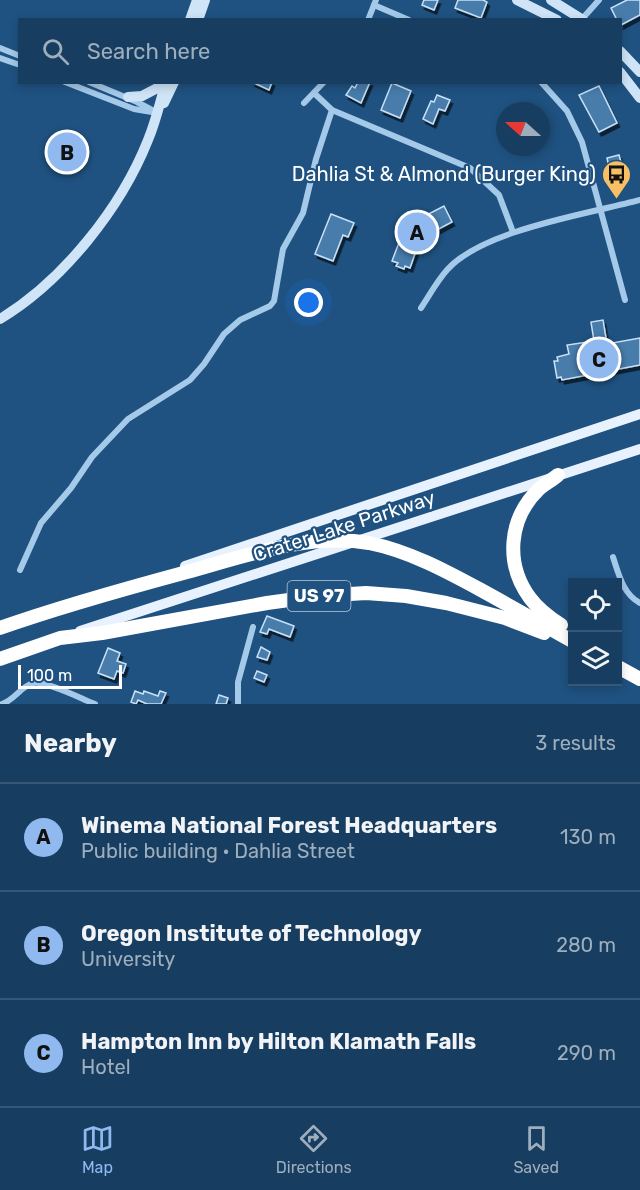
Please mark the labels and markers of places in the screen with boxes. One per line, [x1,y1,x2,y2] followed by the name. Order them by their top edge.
[48,130,86,174] pin: B
[601,158,633,200] bus stop icon: Dahlia St & Almond (Burger King)
[292,162,596,186] place label: Dahlia St & Almond (Burger King)
[398,210,436,254] pin: A
[580,336,618,382] pin: C

